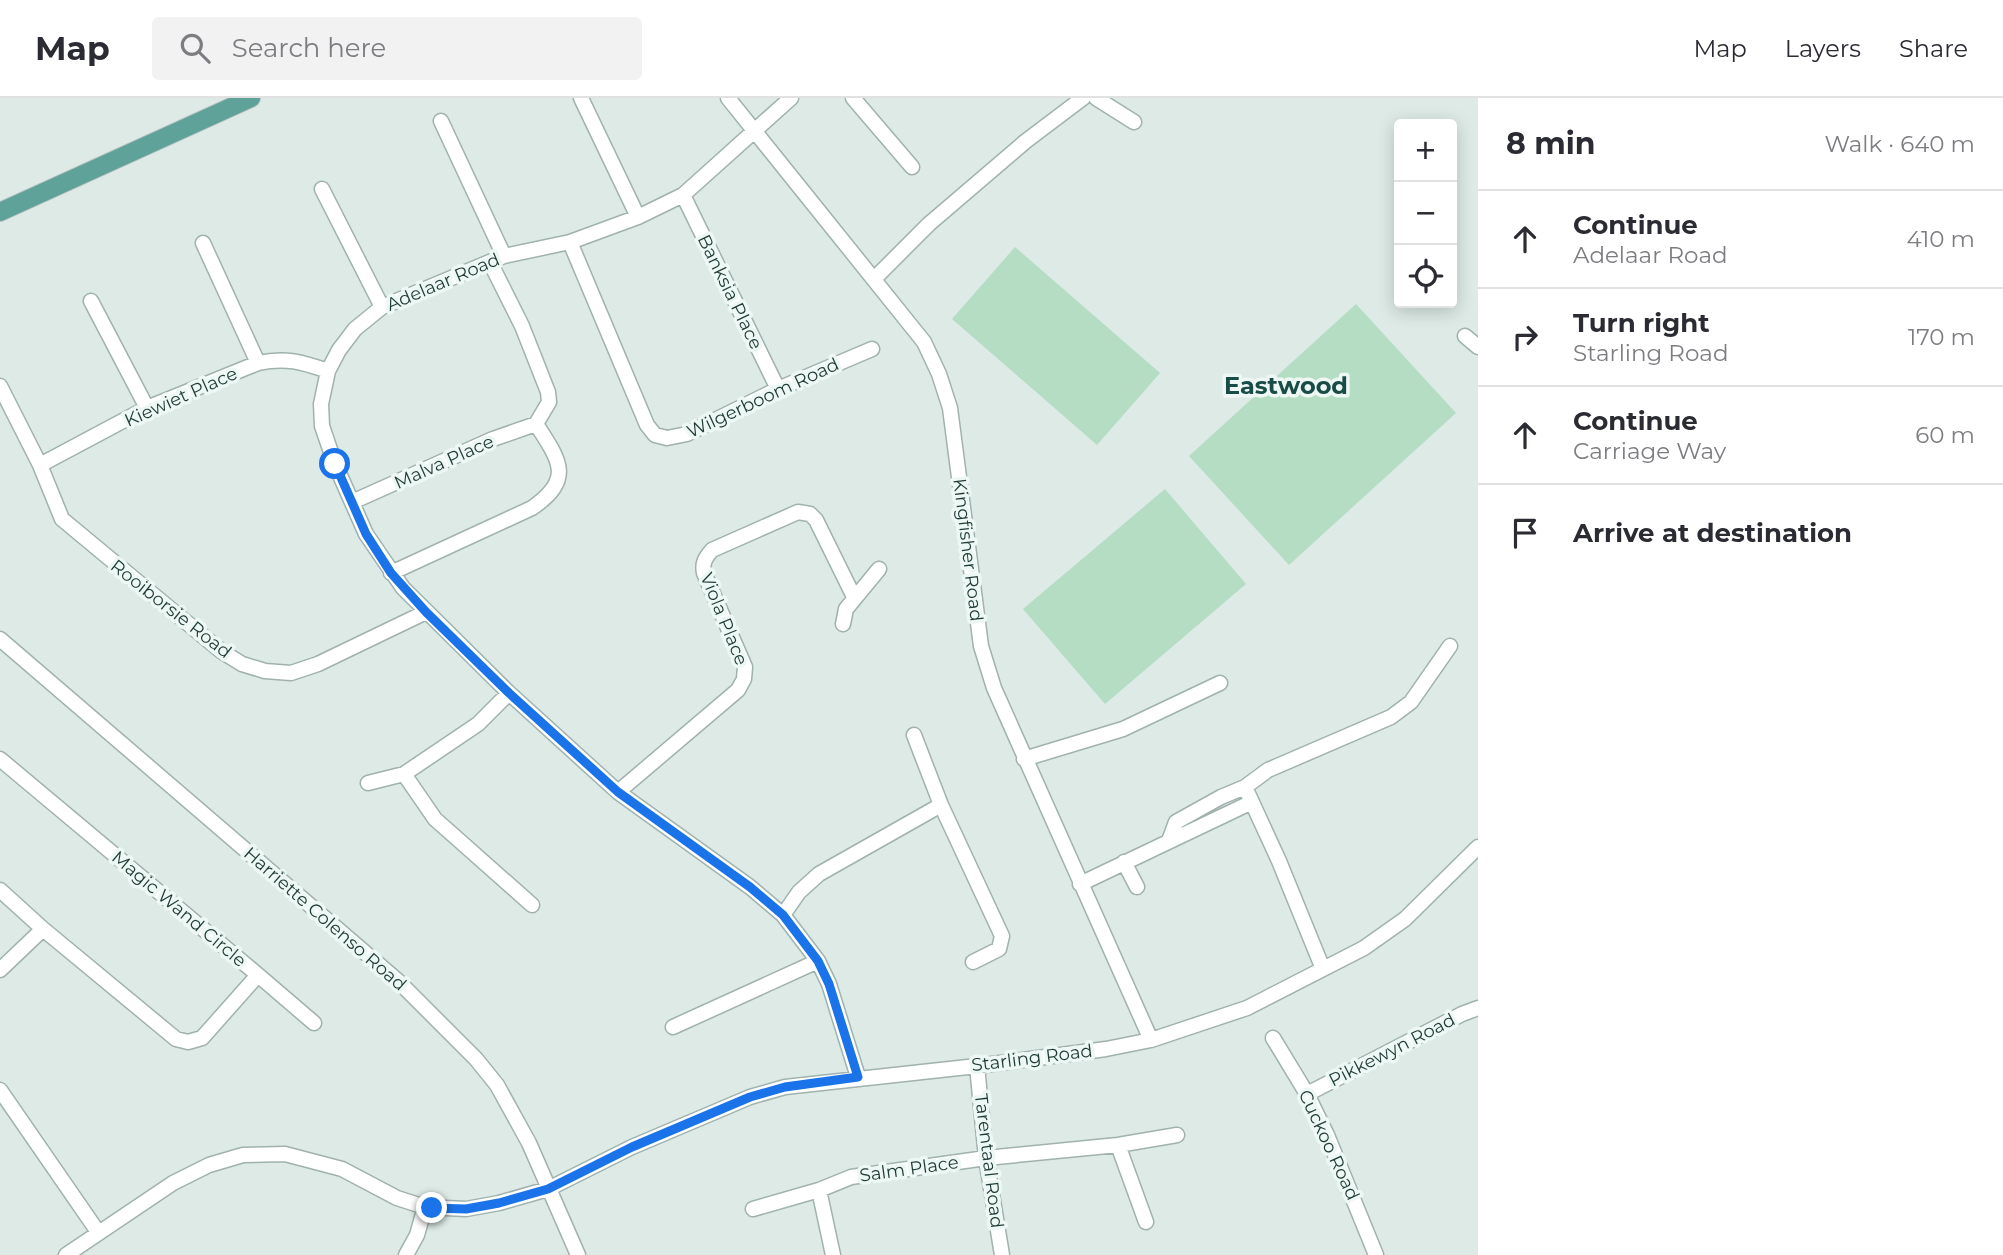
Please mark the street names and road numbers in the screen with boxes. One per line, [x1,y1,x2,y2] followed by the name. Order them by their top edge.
[693,231,767,353] street label: Banksia Place
[383,248,503,316] street label: Adelaar Road
[683,353,843,443] street label: Wilgerboom Road
[121,362,241,432] street label: Kiewiet Place
[391,430,497,494] street label: Malva Place
[948,477,988,623] street label: Kingfisher Road
[106,555,236,663] street label: Rooiborsie Road
[695,570,753,669] street label: Viola Place
[239,842,411,996] street label: Harriette Colenso Road
[107,846,251,972] street label: Magic Wand Circle
[1325,1009,1459,1091] street label: Pikkewyn Road
[970,1040,1094,1076] street label: Starling Road
[1294,1086,1364,1204] street label: Cuckoo Road
[970,1093,1008,1229] street label: Tarentaal Road
[858,1151,960,1187] street label: Salm Place

